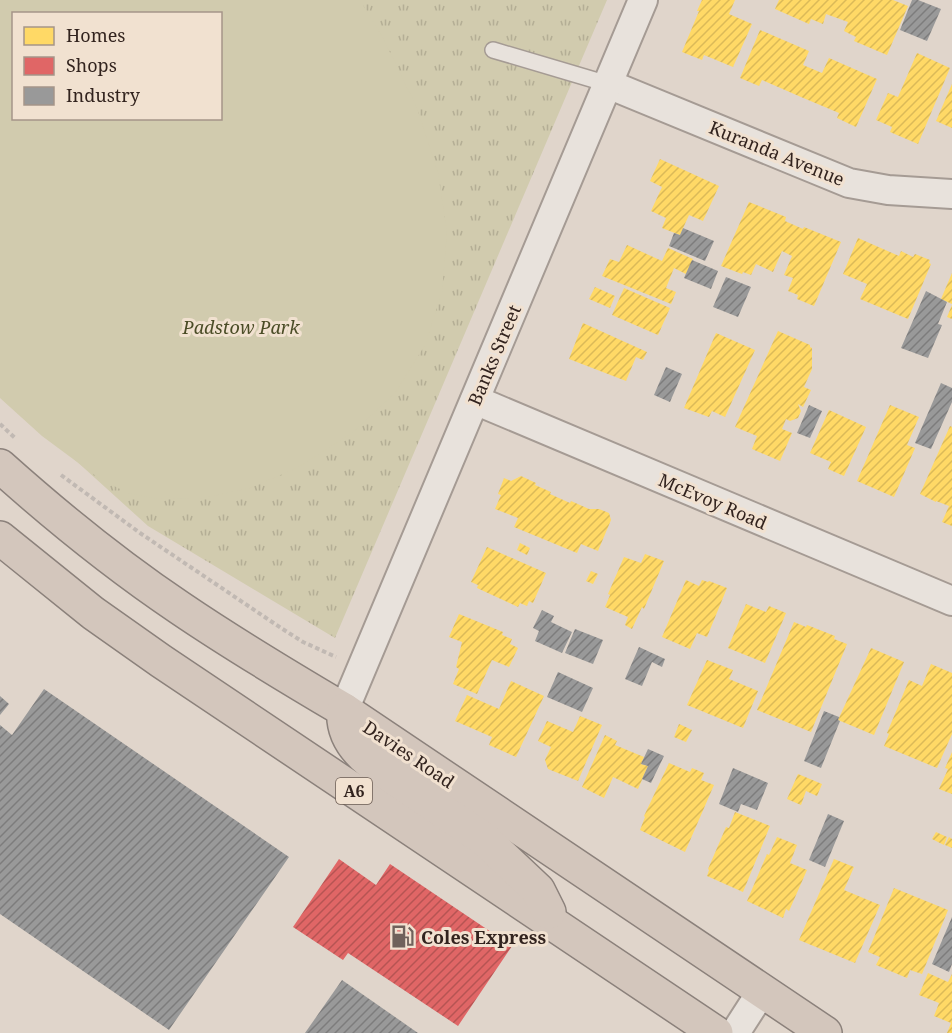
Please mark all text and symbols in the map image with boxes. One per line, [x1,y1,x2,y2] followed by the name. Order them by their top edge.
[12,12,222,120] legend
[66,23,125,47] text: Homes
[66,53,117,77] text: Shops
[66,83,141,107] text: Industry
[706,115,848,191] street label: Kuranda Avenue
[462,301,526,409] street label: Banks Street
[182,315,300,339] park label: Padstow Park
[655,467,771,535] street label: McEvoy Road
[359,715,459,793] street label: Davies Road
[336,778,372,804] road number: A6
[390,924,416,950] fuel station icon: Coles Express
[421,925,546,949] place label: Coles Express

